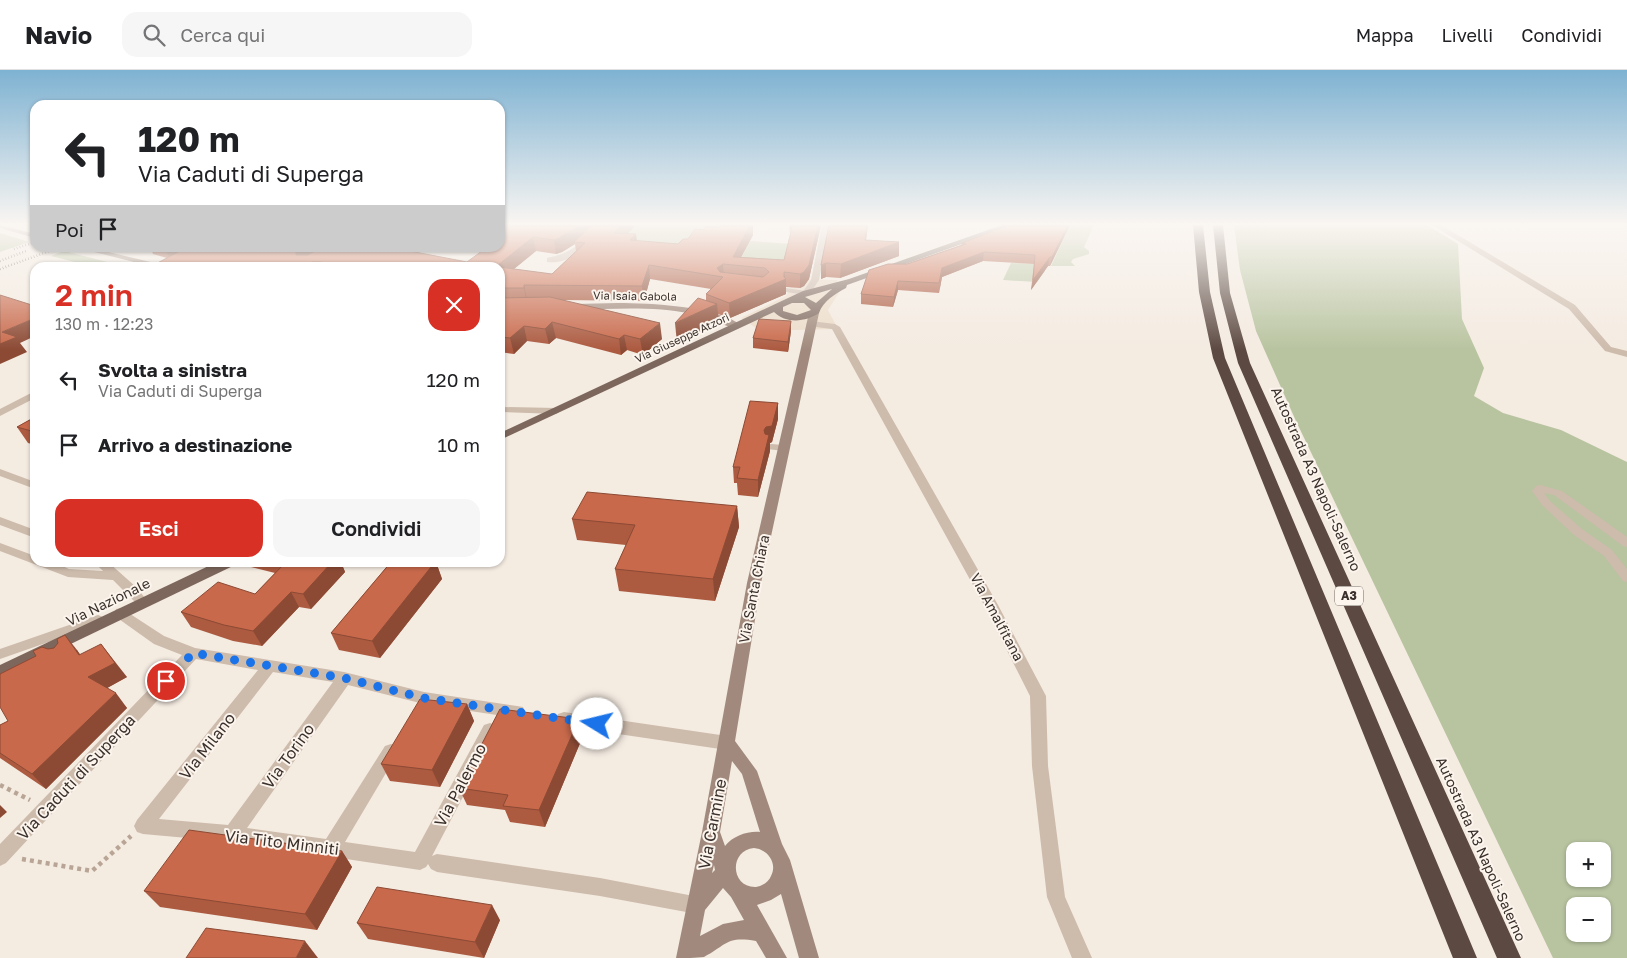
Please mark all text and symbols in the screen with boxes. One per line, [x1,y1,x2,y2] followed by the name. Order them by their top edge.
[122,12,472,57] search box
[25,20,92,49] text: Navio
[140,21,168,49] icon: search
[180,23,265,46] text: Cerca qui
[1356,24,1414,46] text: Mappa
[1442,24,1493,46] text: Livelli
[1521,24,1602,46] text: Condividi
[138,118,240,160] text: 120 m
[55,120,120,185] icon: left
[138,160,364,187] text: Via Caduti di Superga
[94,215,122,243] icon: arrive
[55,218,84,241] text: Poi
[55,277,133,313] text: 2 min
[428,279,480,331] button: close
[593,288,677,303] street label: Via Isaia Gabola
[633,310,731,365] street label: Via Giuseppe Atzori
[55,314,153,334] text: 130 m · 12:23
[98,358,247,381] text: Svolta a sinistra
[55,366,83,394] icon: left
[426,368,480,391] text: 120 m
[98,381,262,401] text: Via Caduti di Superga
[1268,384,1365,574] street label: Autostrada A3 Napoli-Salerno
[55,431,83,459] icon: arrive
[98,433,292,456] text: Arrivo a destinazione
[437,433,480,456] text: 10 m
[55,499,263,557] button: Esci
[273,499,480,557] button: Condividi
[735,533,772,644] street label: Via Santa Chiara
[967,570,1028,664] street label: Via Amalfitana
[63,574,153,629] street label: Via Nazionale
[1335,586,1363,606] road number: A3
[145,660,187,702] pin
[152,667,180,695] icon: arrive
[570,697,622,749] position arrow
[175,708,239,784] street label: Via Milano
[13,710,139,844] street label: Via Caduti di Superga
[258,719,318,793] street label: Via Torino
[430,740,490,830] street label: Via Palermo
[1433,754,1530,944] street label: Autostrada A3 Napoli-Salerno
[693,777,731,871] street label: Via Carmine
[224,825,340,859] street label: Via Tito Minniti
[1566,842,1611,942] map controls
[1566,842,1611,887] button: +
[1566,897,1611,942] button: −

